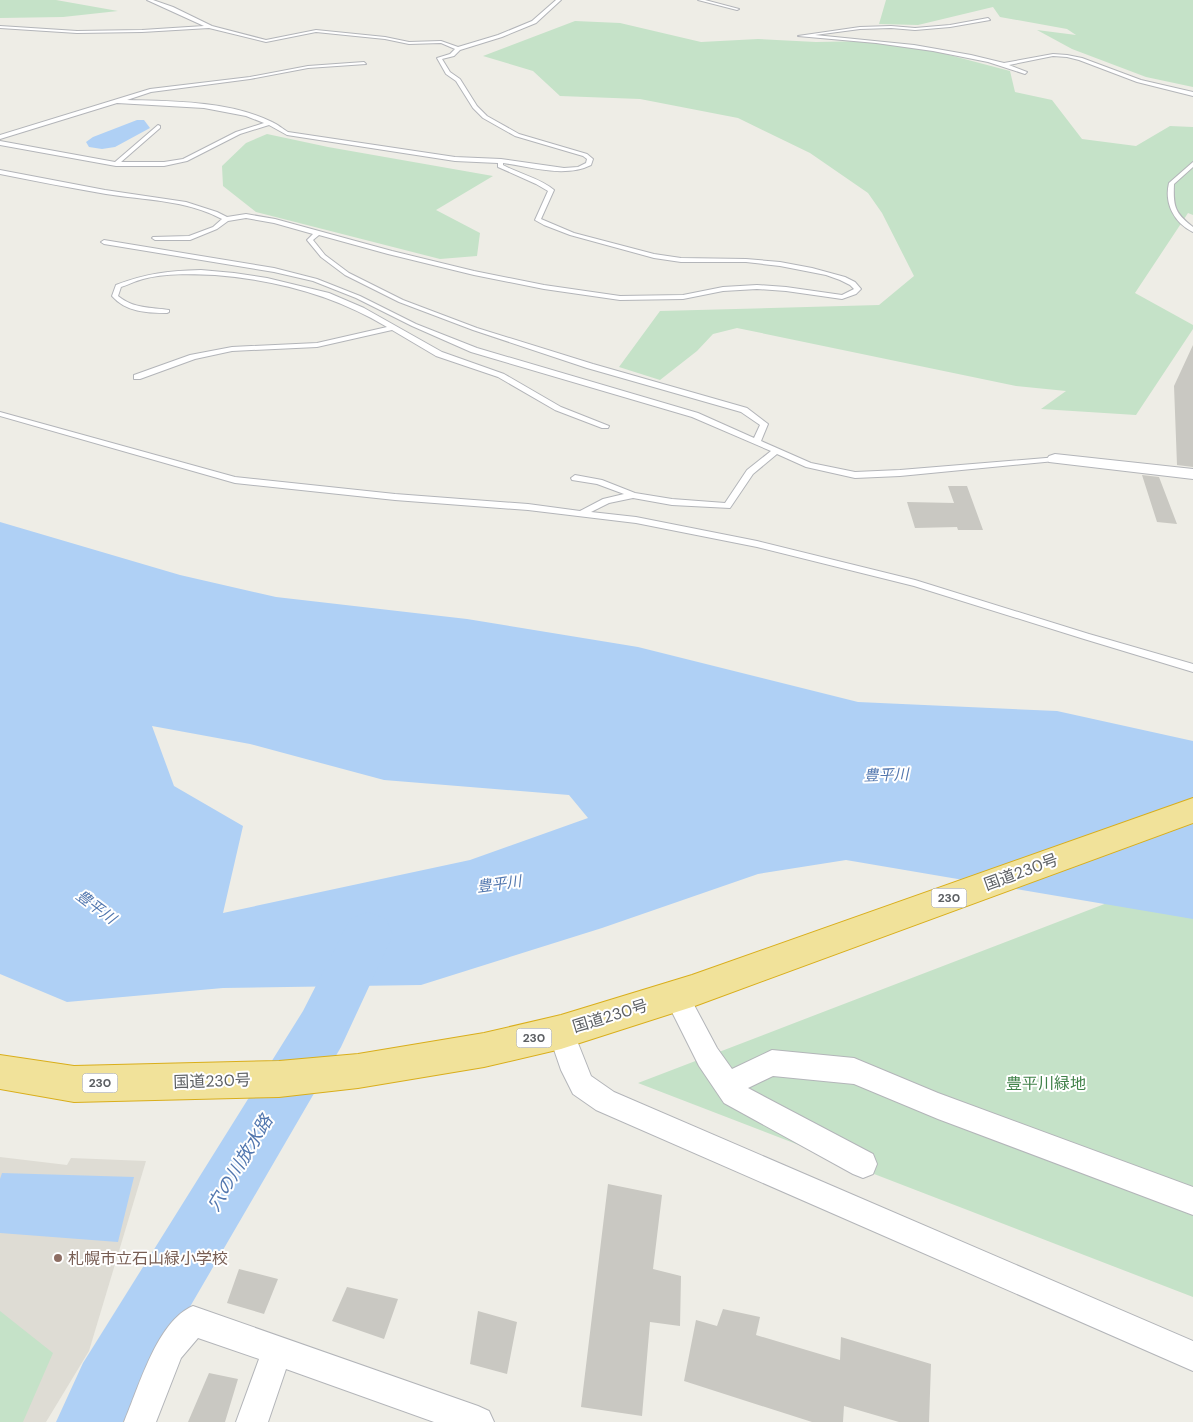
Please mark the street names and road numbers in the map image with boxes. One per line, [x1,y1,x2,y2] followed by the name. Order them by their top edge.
[981,849,1061,895] street label: 国道230号
[932,888,966,908] road number: 230
[570,995,650,1037] street label: 国道230号
[516,1028,552,1048] road number: 230
[173,1069,251,1093] street label: 国道230号
[82,1074,118,1092] road number: 230

